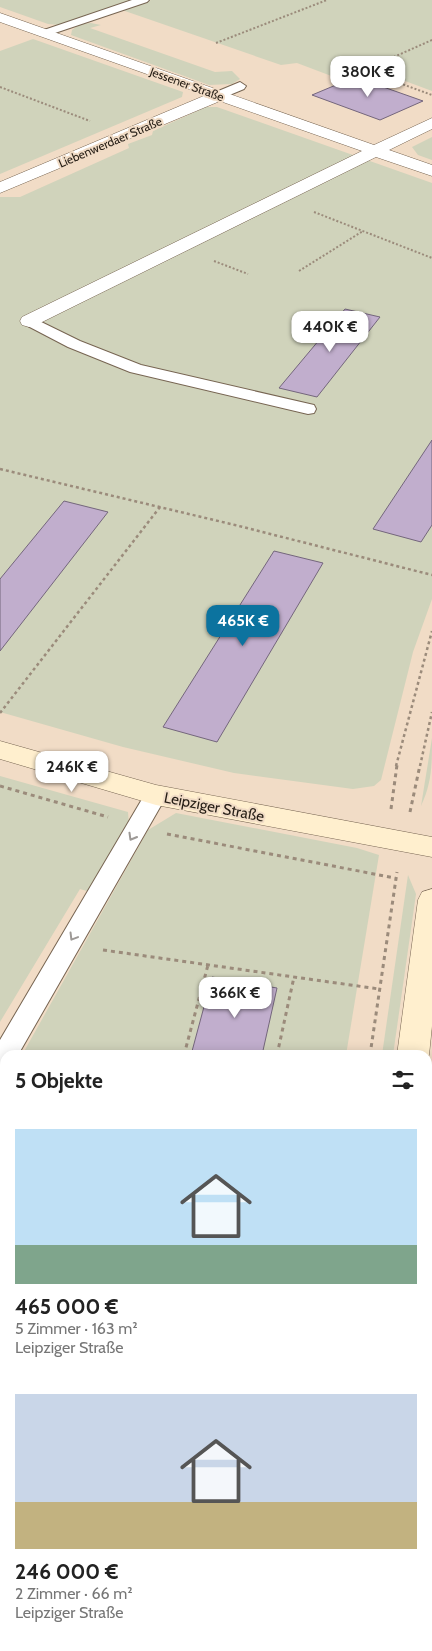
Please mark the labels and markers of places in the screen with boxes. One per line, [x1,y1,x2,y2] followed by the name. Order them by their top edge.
[327,56,409,98] pin: 380K €
[289,310,371,353] pin: 440K €
[202,604,284,647] pin: 465K €
[31,750,113,793] pin: 246K €
[194,976,276,1019] pin: 366K €

